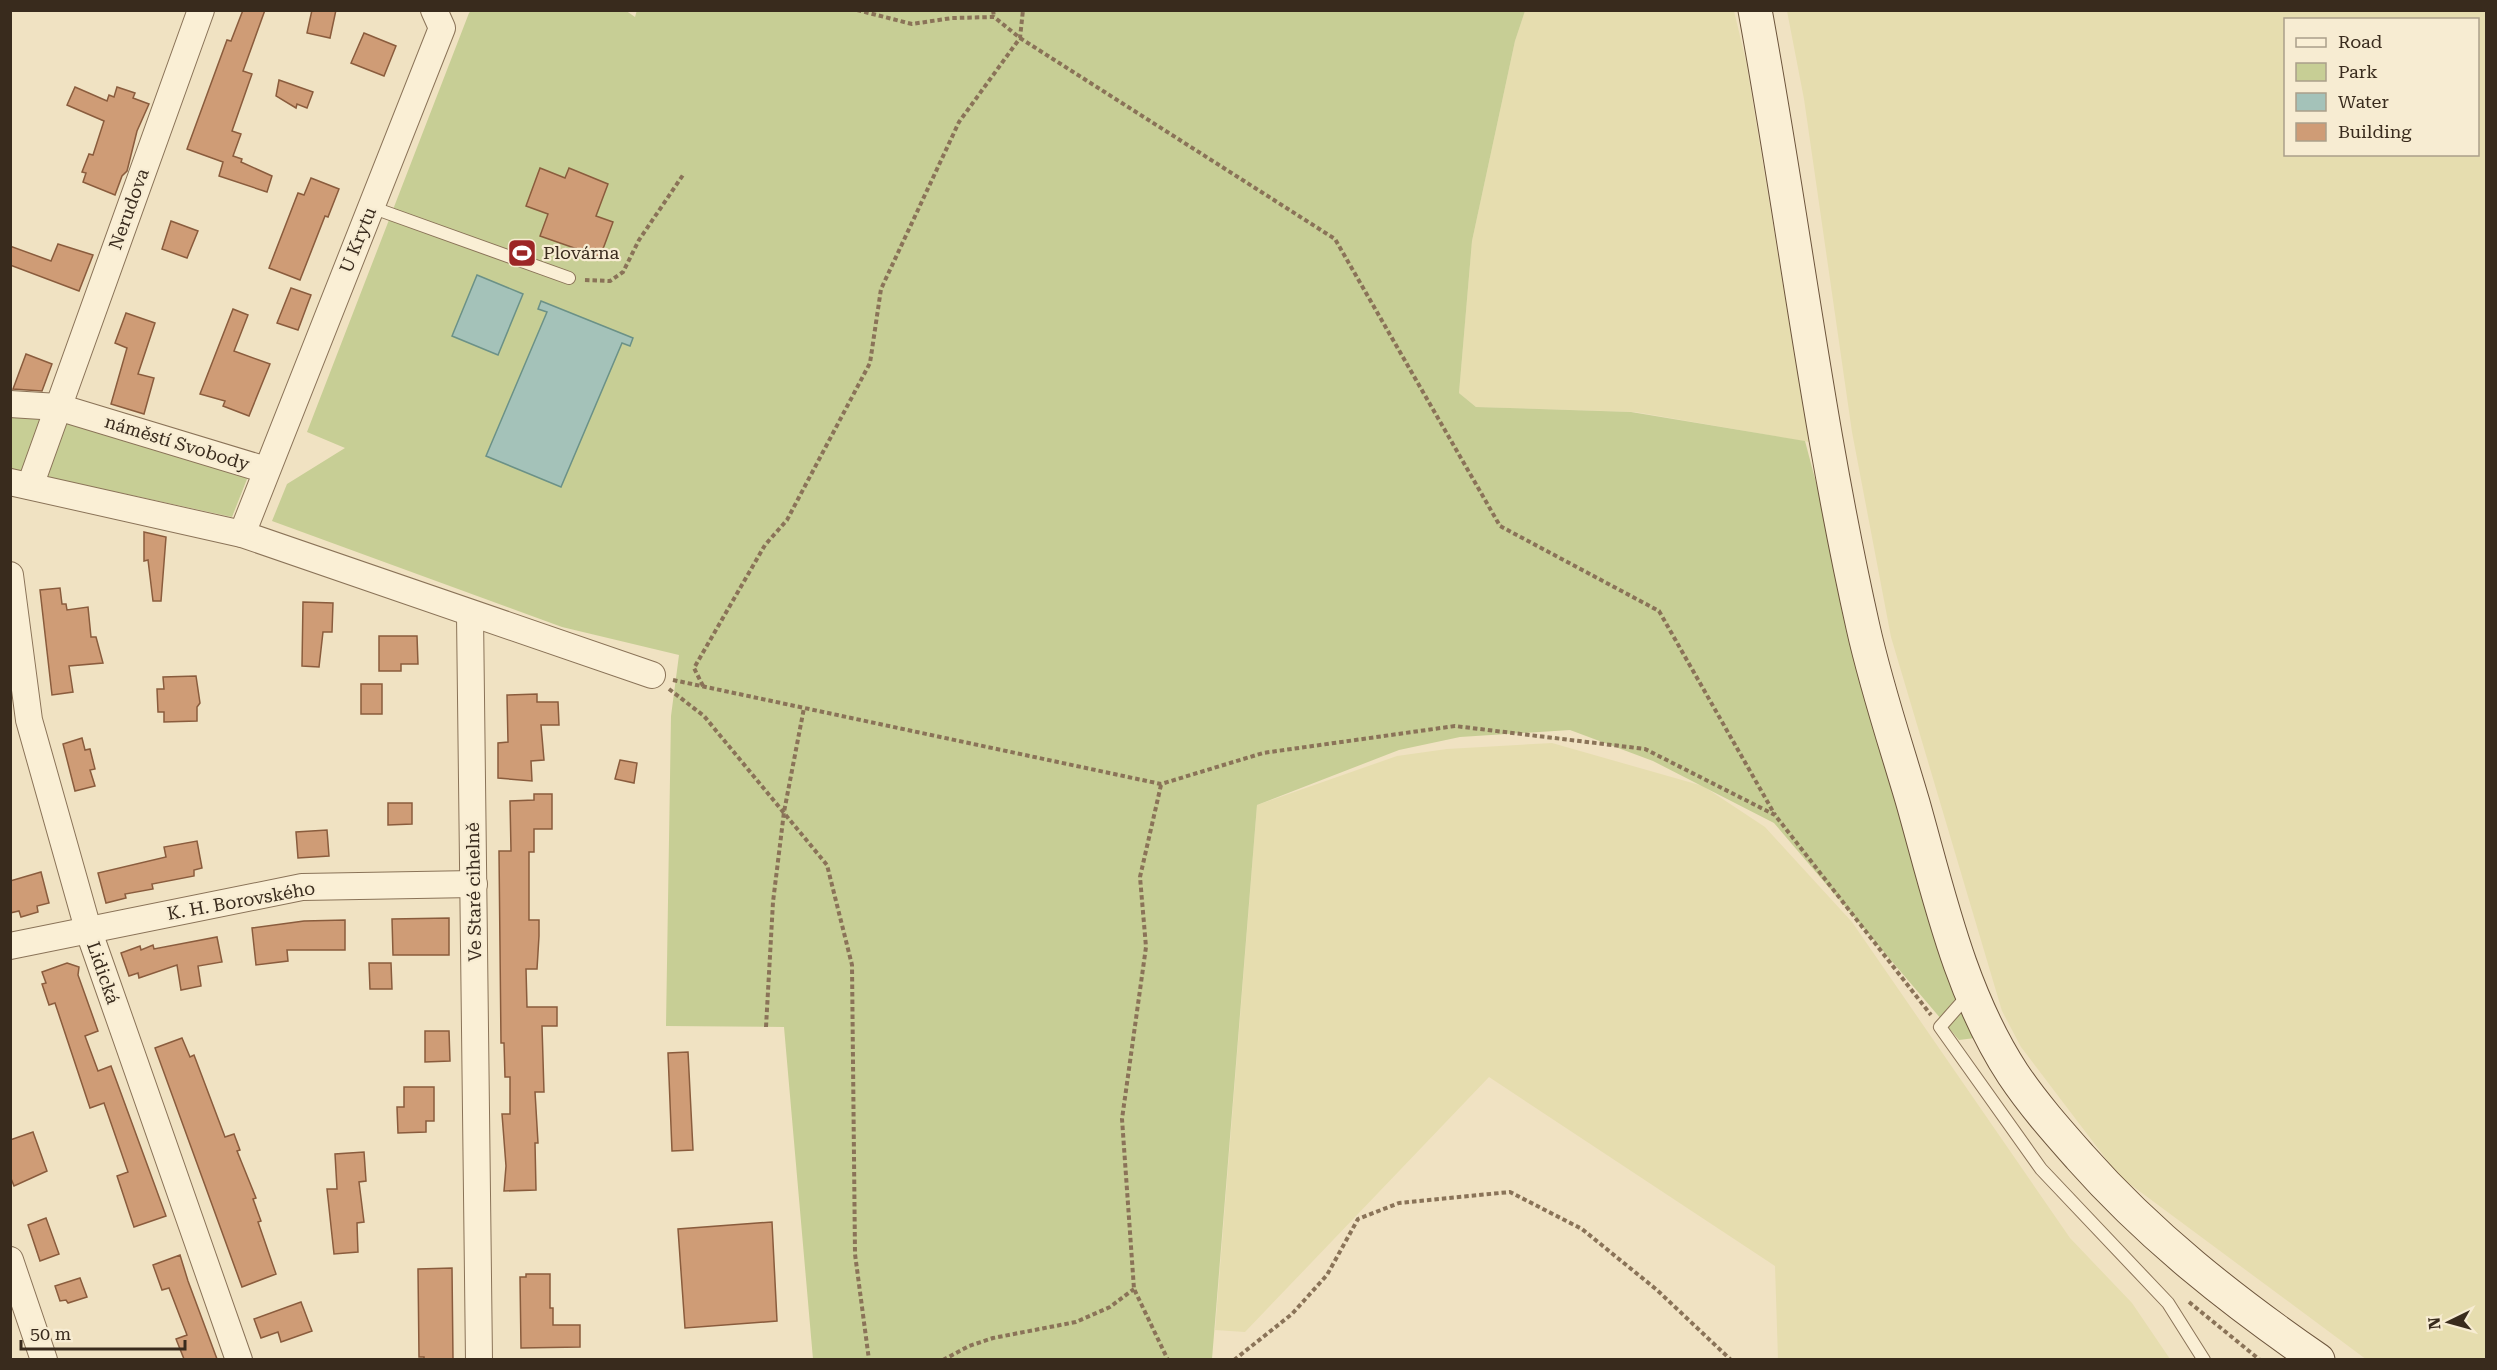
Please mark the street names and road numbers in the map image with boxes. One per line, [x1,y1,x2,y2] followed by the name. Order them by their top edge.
[104,165,153,252] street label: Nerudova
[335,204,380,276] street label: U Krytu
[102,411,252,475] street label: náměstí Svobody
[462,822,485,962] street label: Ve Staré cihelně
[165,877,317,924] street label: K. H. Borovského
[83,939,124,1007] street label: Lidická

